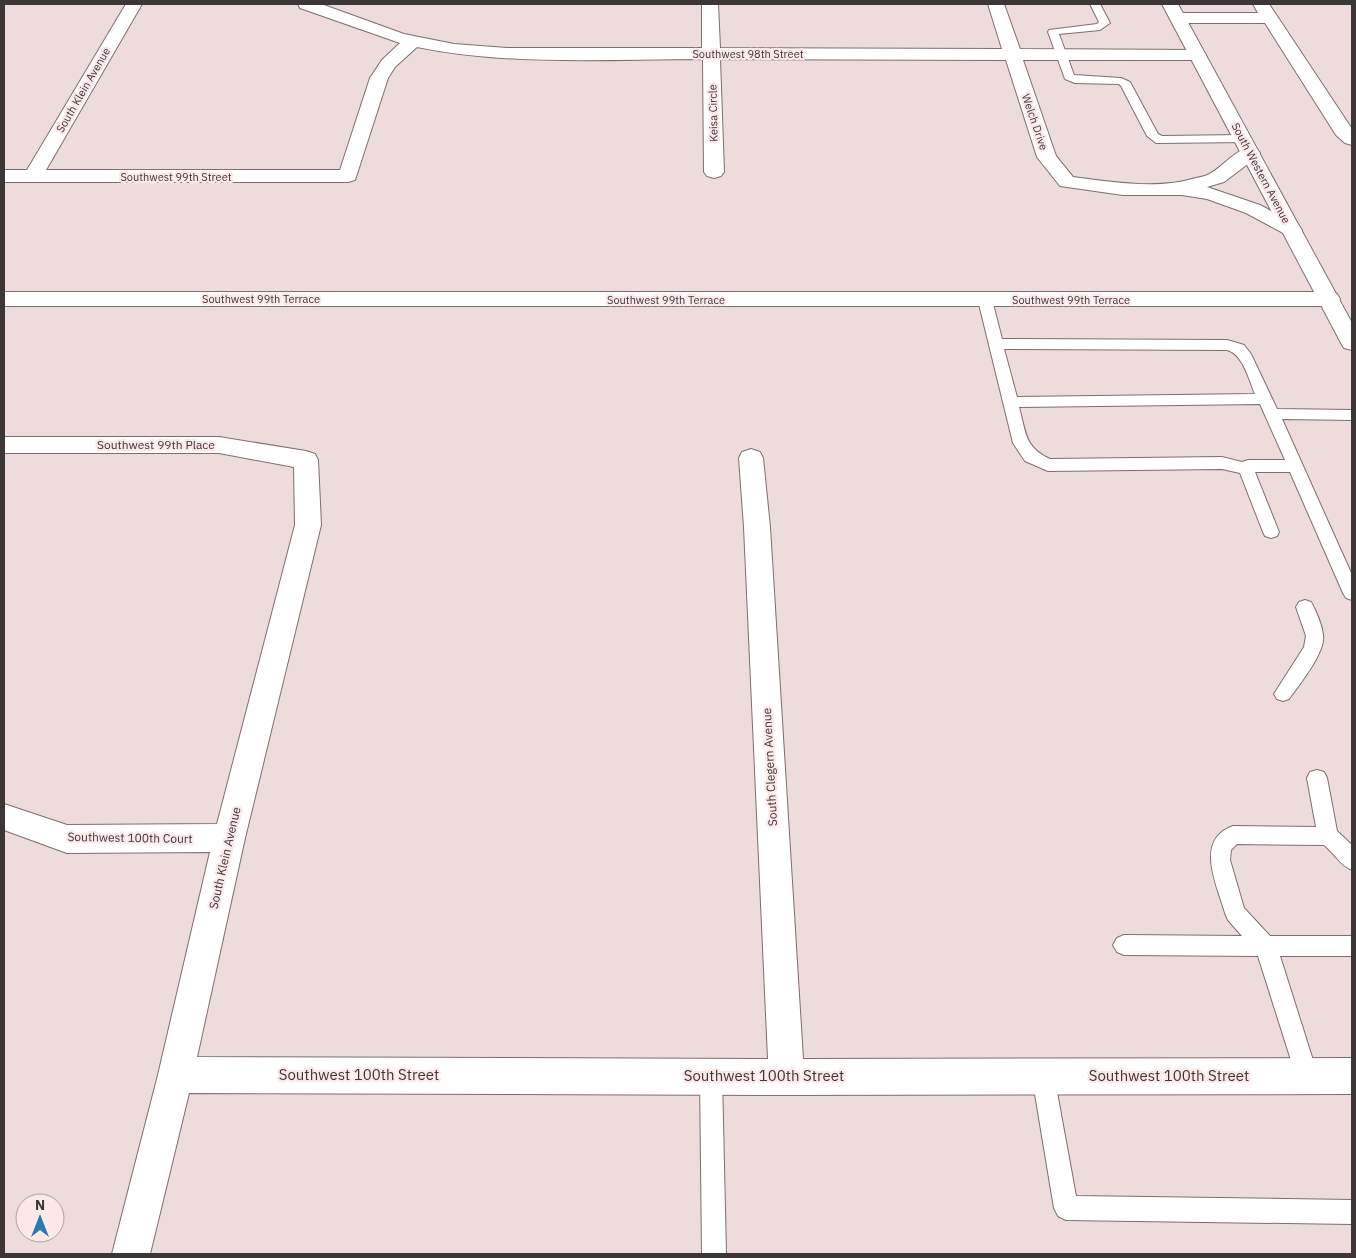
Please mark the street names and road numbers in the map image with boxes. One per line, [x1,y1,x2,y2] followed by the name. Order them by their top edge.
[53,45,113,135] street label: South Klein Avenue
[692,47,804,61] street label: Southwest 98th Street
[705,84,721,142] street label: Keisa Circle
[1019,92,1051,152] street label: Welch Drive
[1229,120,1293,226] street label: South Western Avenue
[120,170,232,184] street label: Southwest 99th Street
[202,292,320,306] street label: Southwest 99th Terrace
[607,293,725,307] street label: Southwest 99th Terrace
[1012,293,1130,307] street label: Southwest 99th Terrace
[97,437,215,452] street label: Southwest 99th Place
[759,707,780,827] street label: South Clegern Avenue
[205,805,244,911] street label: South Klein Avenue
[67,829,193,846] street label: Southwest 100th Court
[279,1065,439,1084] street label: Southwest 100th Street
[684,1066,844,1085] street label: Southwest 100th Street
[1089,1066,1249,1085] street label: Southwest 100th Street

